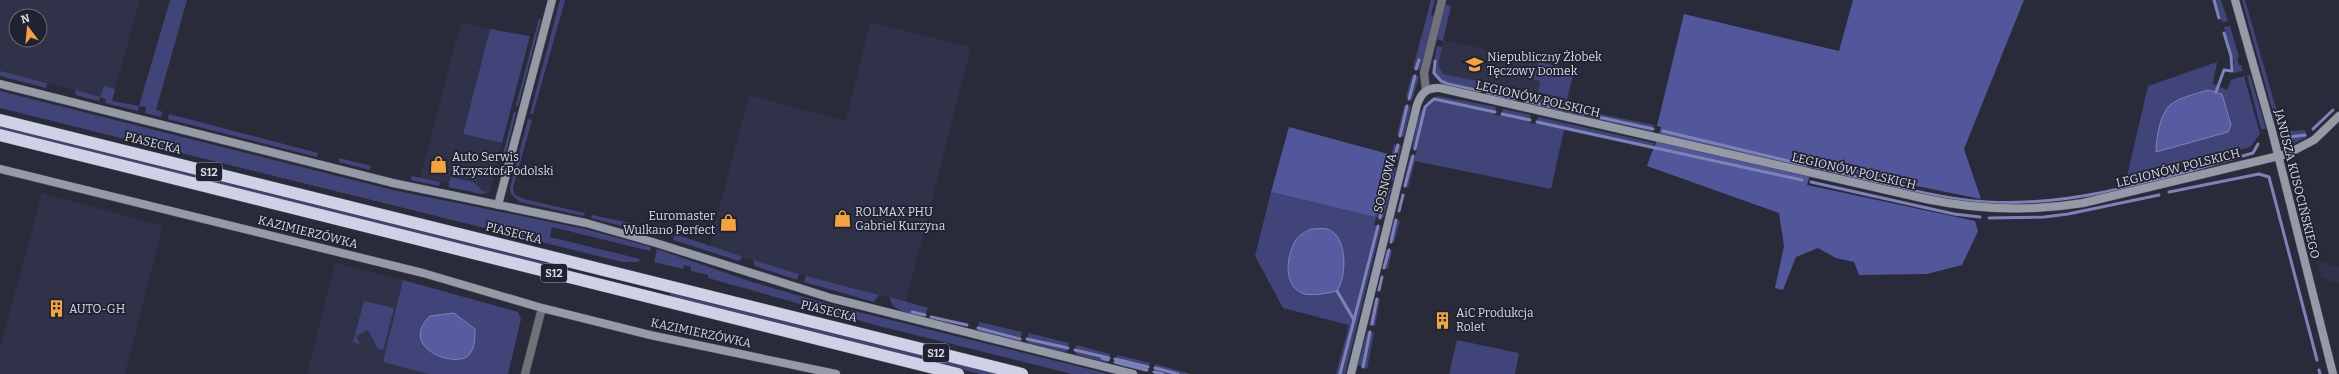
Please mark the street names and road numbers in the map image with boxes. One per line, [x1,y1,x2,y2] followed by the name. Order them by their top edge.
[1474,77,1602,120] street label: LEGIONÓW POLSKICH
[2271,107,2323,260] street label: JANUSZA KUSOCIŃSKIEGO
[123,129,183,157] street label: PIASECKA
[2114,145,2241,190] street label: LEGIONÓW POLSKICH
[1790,149,1918,192] street label: LEGIONÓW POLSKICH
[1371,151,1399,214] street label: SOSNOWA
[196,163,222,181] road number: S12
[257,212,360,251] street label: KAZIMIERZÓWKA
[484,219,544,247] street label: PIASECKA
[541,264,567,282] road number: S12
[799,297,859,325] street label: PIASECKA
[649,315,753,351] street label: KAZIMIERZÓWKA
[923,344,949,362] road number: S12

